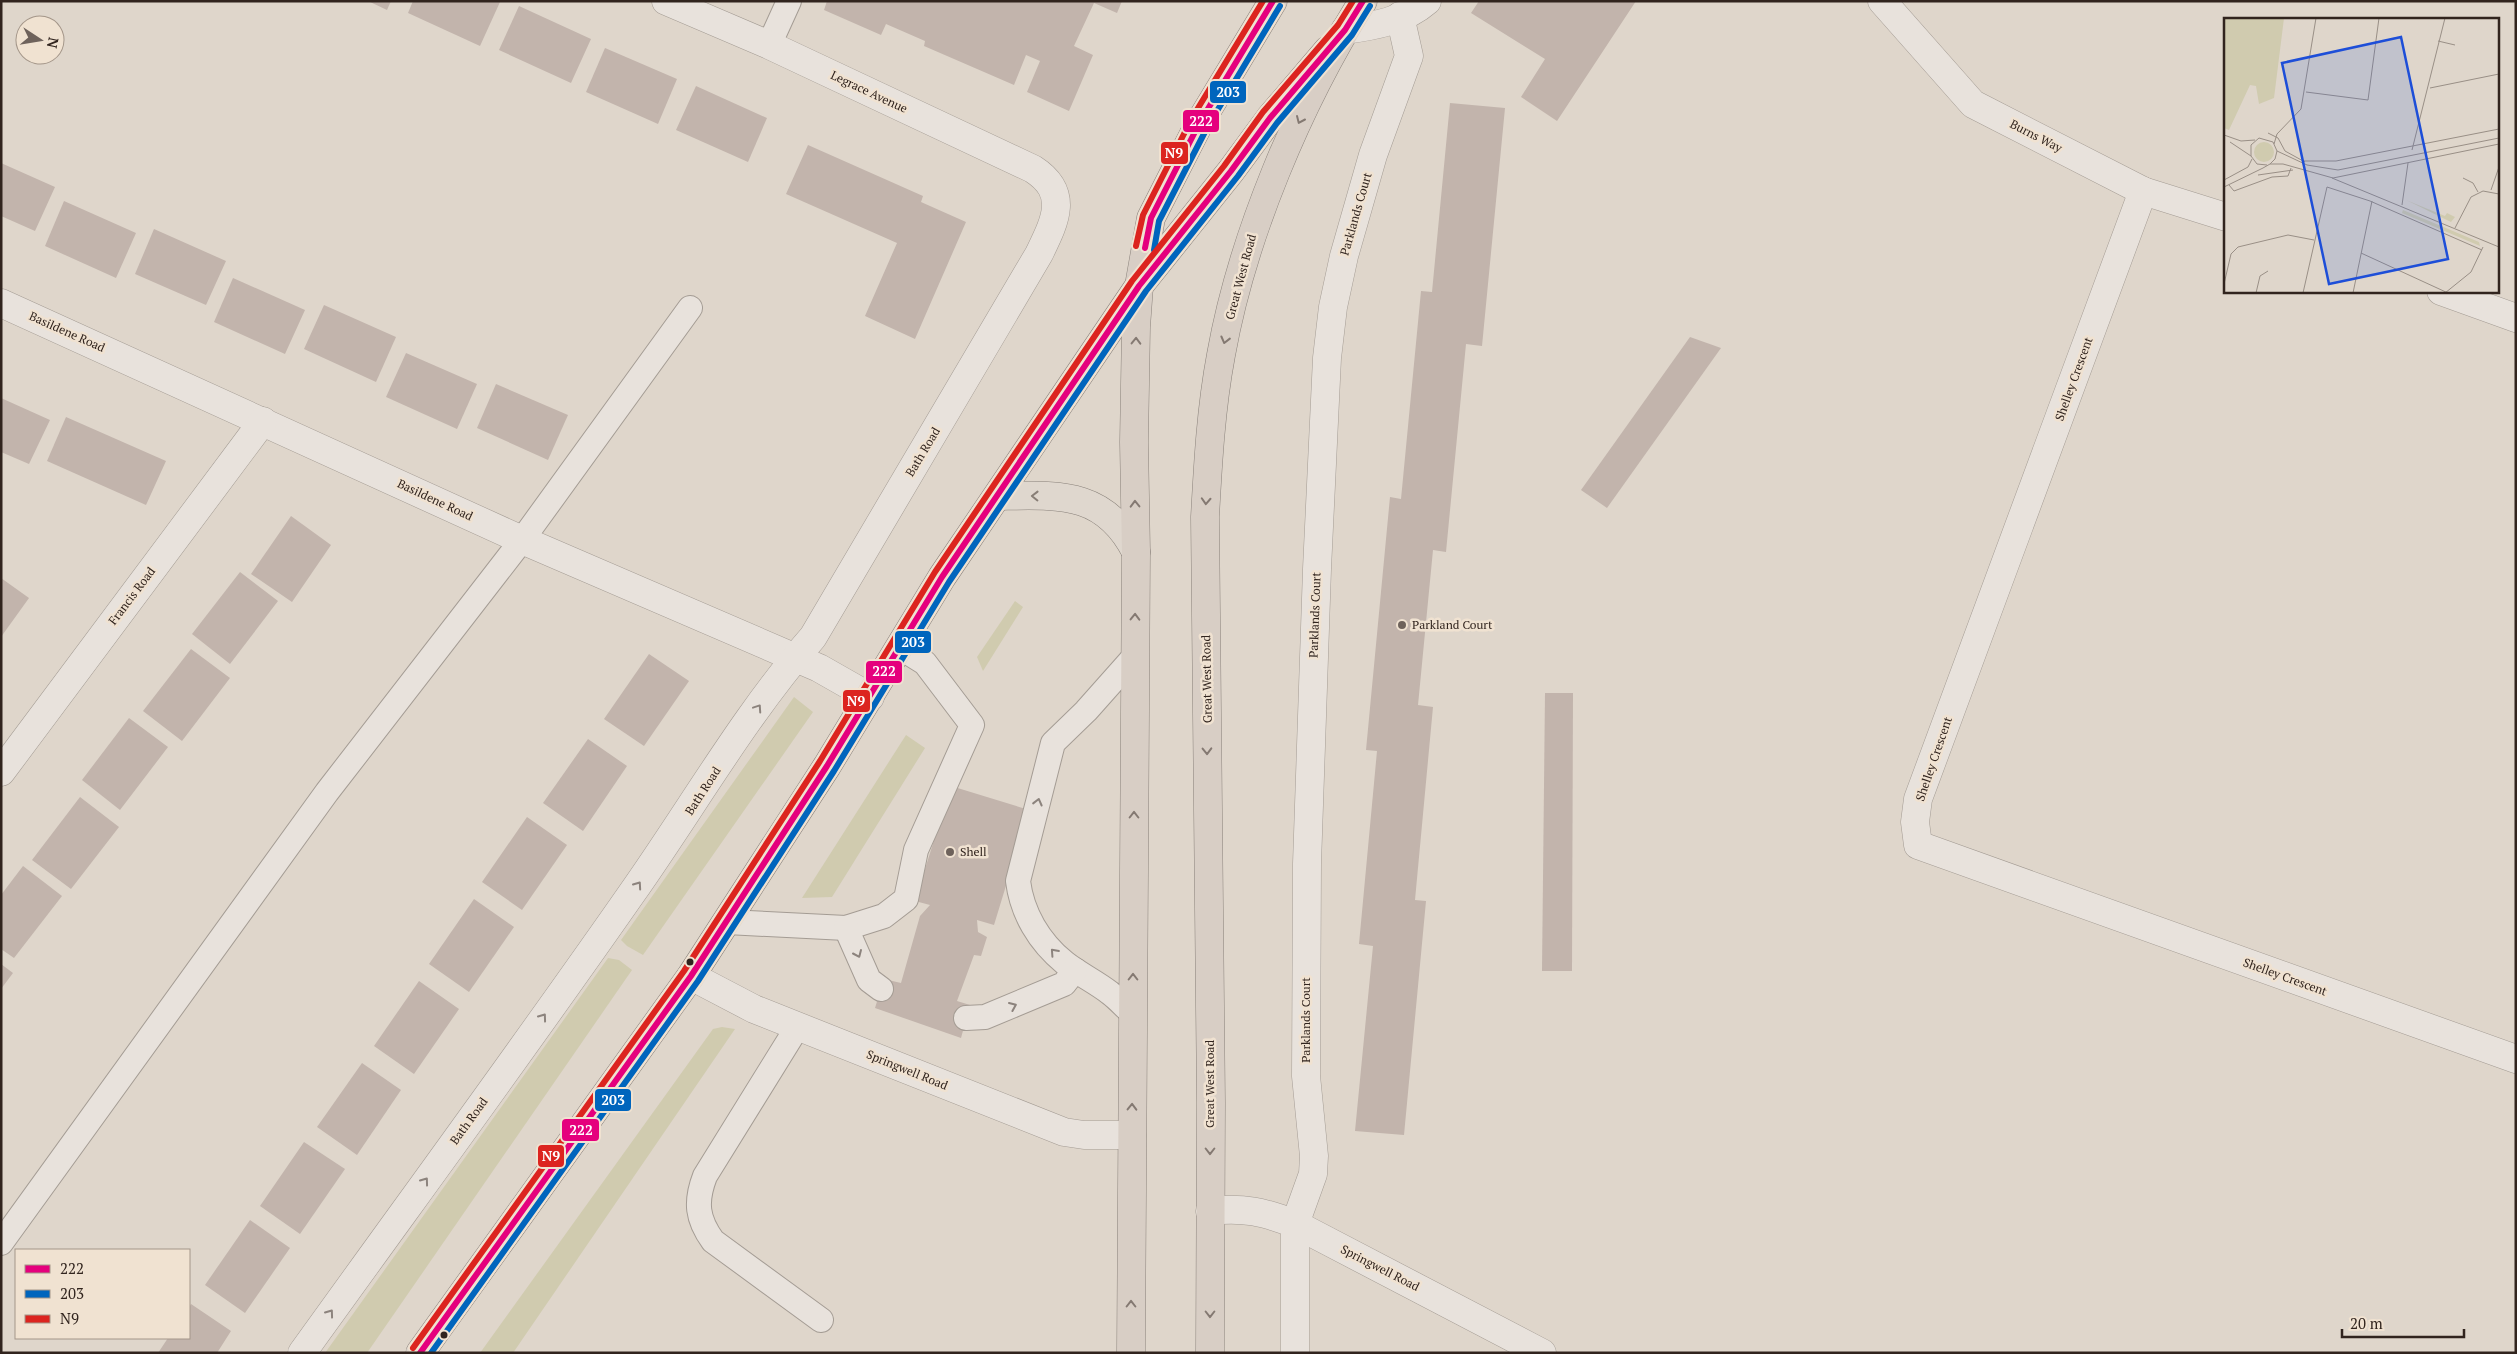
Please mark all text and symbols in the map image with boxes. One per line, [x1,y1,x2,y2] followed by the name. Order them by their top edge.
[15,15,65,65] north arrow
[2224,18,2500,292] inset map
[43,36,64,50] text: N
[828,67,910,116] street label: Legrace Avenue
[1209,80,1247,104] line badge: 203
[1216,82,1240,101] text: 203
[1182,109,1220,133] line badge: 222
[1189,111,1213,130] text: 222
[1295,115,1306,124] one-way arrow
[2008,116,2066,156] street label: Burns Way
[1160,141,1189,165] line badge: N9
[1165,143,1183,162] text: N9
[1337,170,1375,257] street label: Parklands Court
[1222,232,1259,321] street label: Great West Road
[27,308,108,355] street label: Basildene Road
[2051,334,2096,423] street label: Shelley Crescent
[1220,335,1230,343] one-way arrow
[1131,337,1141,345] one-way arrow
[902,424,943,479] street label: Bath Road
[395,476,476,524] street label: Basildene Road
[1031,491,1038,501] one-way arrow
[1201,497,1212,505] one-way arrow
[1130,499,1140,507] one-way arrow
[105,564,158,628] street label: Francis Road
[1306,571,1324,658] street label: Parklands Court
[1130,613,1140,620] one-way arrow
[1412,617,1493,632] place label: Parkland Court
[1396,619,1408,631] marker: Parkland Court
[894,630,932,654] line badge: 203
[901,632,925,651] text: 203
[1198,634,1215,723] street label: Great West Road
[865,660,903,684] line badge: 222
[872,661,896,680] text: 222
[842,689,871,713] line badge: N9
[847,691,865,710] text: N9
[751,704,761,713] one-way arrow
[1912,714,1955,803] street label: Shelley Crescent
[1202,747,1212,755] one-way arrow
[681,763,724,818] street label: Bath Road
[1032,798,1043,807] one-way arrow
[1129,810,1139,818] one-way arrow
[960,844,987,859] place label: Shell
[944,846,956,858] marker: Shell
[632,881,641,891] one-way arrow
[1051,948,1060,957] one-way arrow
[851,949,862,958] one-way arrow
[2241,954,2330,999] street label: Shelley Crescent
[685,957,695,967] unlabelled marker
[1128,973,1138,980] one-way arrow
[1298,977,1313,1063] street label: Parklands Court
[1008,1001,1017,1012] one-way arrow
[537,1014,546,1023] one-way arrow
[1202,1040,1217,1128] street label: Great West Road
[864,1046,950,1093] street label: Springwell Road
[594,1088,632,1112] line badge: 203
[601,1090,625,1109] text: 203
[446,1094,491,1147] street label: Bath Road
[1127,1102,1137,1110] one-way arrow
[561,1118,600,1142] line badge: 222
[569,1120,593,1139] text: 222
[537,1144,565,1168] line badge: N9
[542,1146,560,1165] text: N9
[1205,1148,1216,1156] one-way arrow
[419,1177,428,1187] one-way arrow
[1338,1241,1422,1294] street label: Springwell Road
[15,1249,190,1339] legend
[60,1258,84,1278] text: 222
[60,1283,84,1303] text: 203
[1126,1300,1136,1308] one-way arrow
[2342,1306,2464,1338] scale bar
[60,1308,79,1328] text: N9
[324,1309,333,1319] one-way arrow
[1205,1310,1215,1318] one-way arrow
[2350,1313,2383,1333] text: 20 m
[439,1330,449,1340] unlabelled marker

